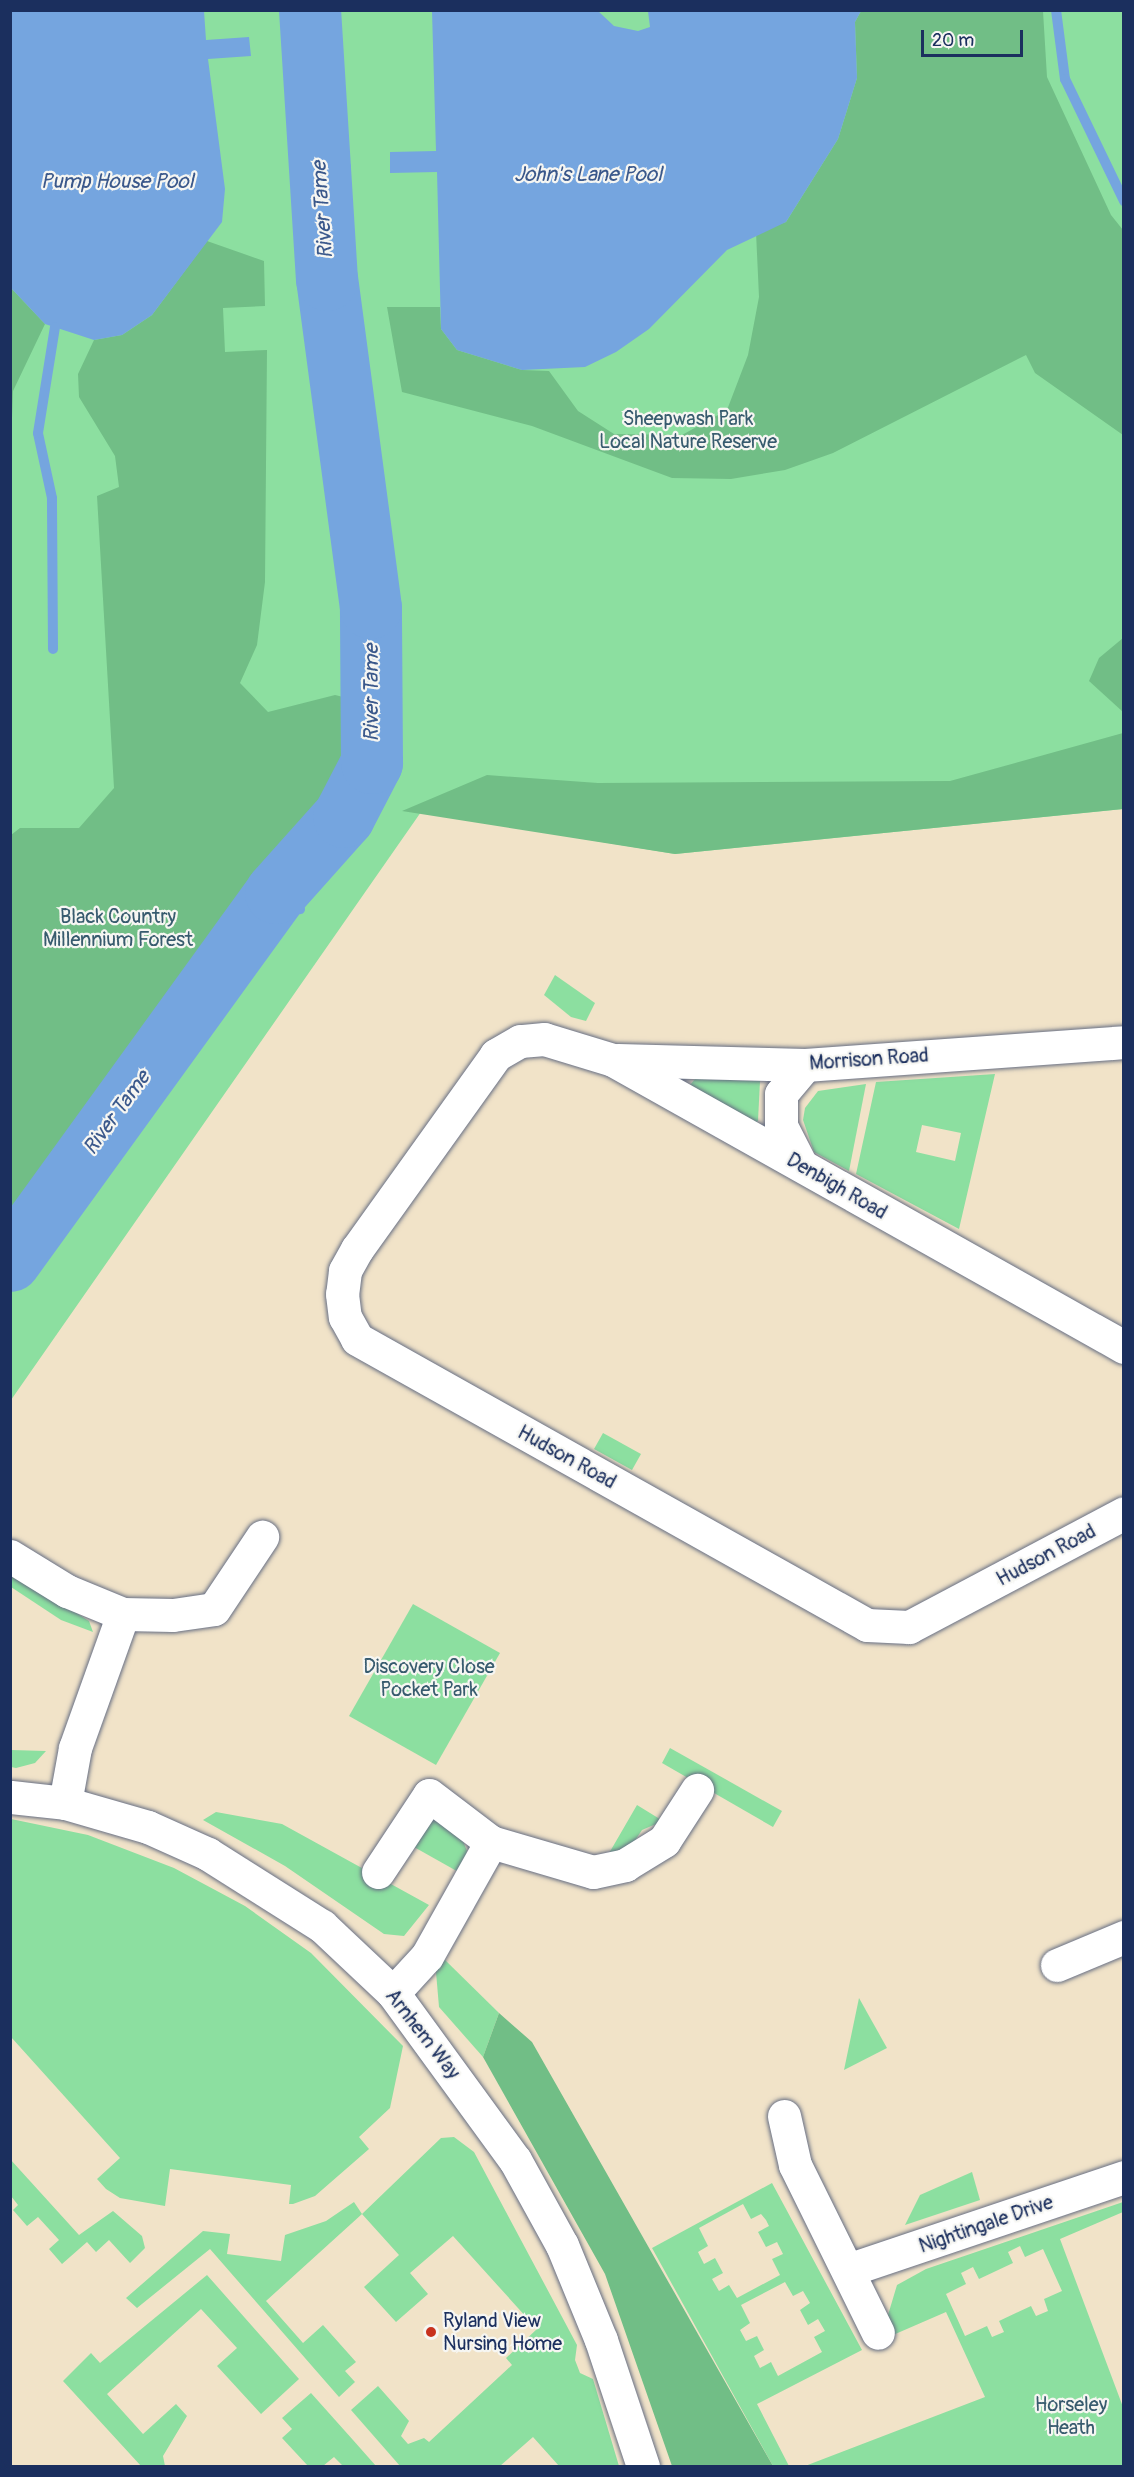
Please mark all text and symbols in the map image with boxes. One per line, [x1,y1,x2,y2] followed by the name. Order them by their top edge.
[924,18,1026,56] scale bar
[932,29,974,52] text: 20 m
[307,160,339,260] water label: River Tame
[514,162,662,188] water label: John's Lane Pool
[40,169,194,195] water label: Pump House Pool
[599,407,777,454] park label: Sheepwash Park Local Nature Reserve
[359,644,385,742] water label: River Tame
[43,904,193,951] park label: Black Country Millennium Forest
[809,1043,929,1075] street label: Morrison Road
[78,1066,156,1160] water label: River Tame
[782,1148,892,1224] street label: Denbigh Road
[513,1420,621,1494] street label: Hudson Road
[992,1519,1100,1591] street label: Hudson Road
[363,1654,495,1701] park label: Discovery Close Pocket Park
[380,1984,466,2084] street label: Arnhem Way
[916,2190,1056,2258] street label: Nightingale Drive
[443,2308,562,2355] place label: Ryland View Nursing Home
[424,2325,438,2339] marker: Ryland View Nursing Home
[1035,2393,1107,2440] park label: Horseley Heath

